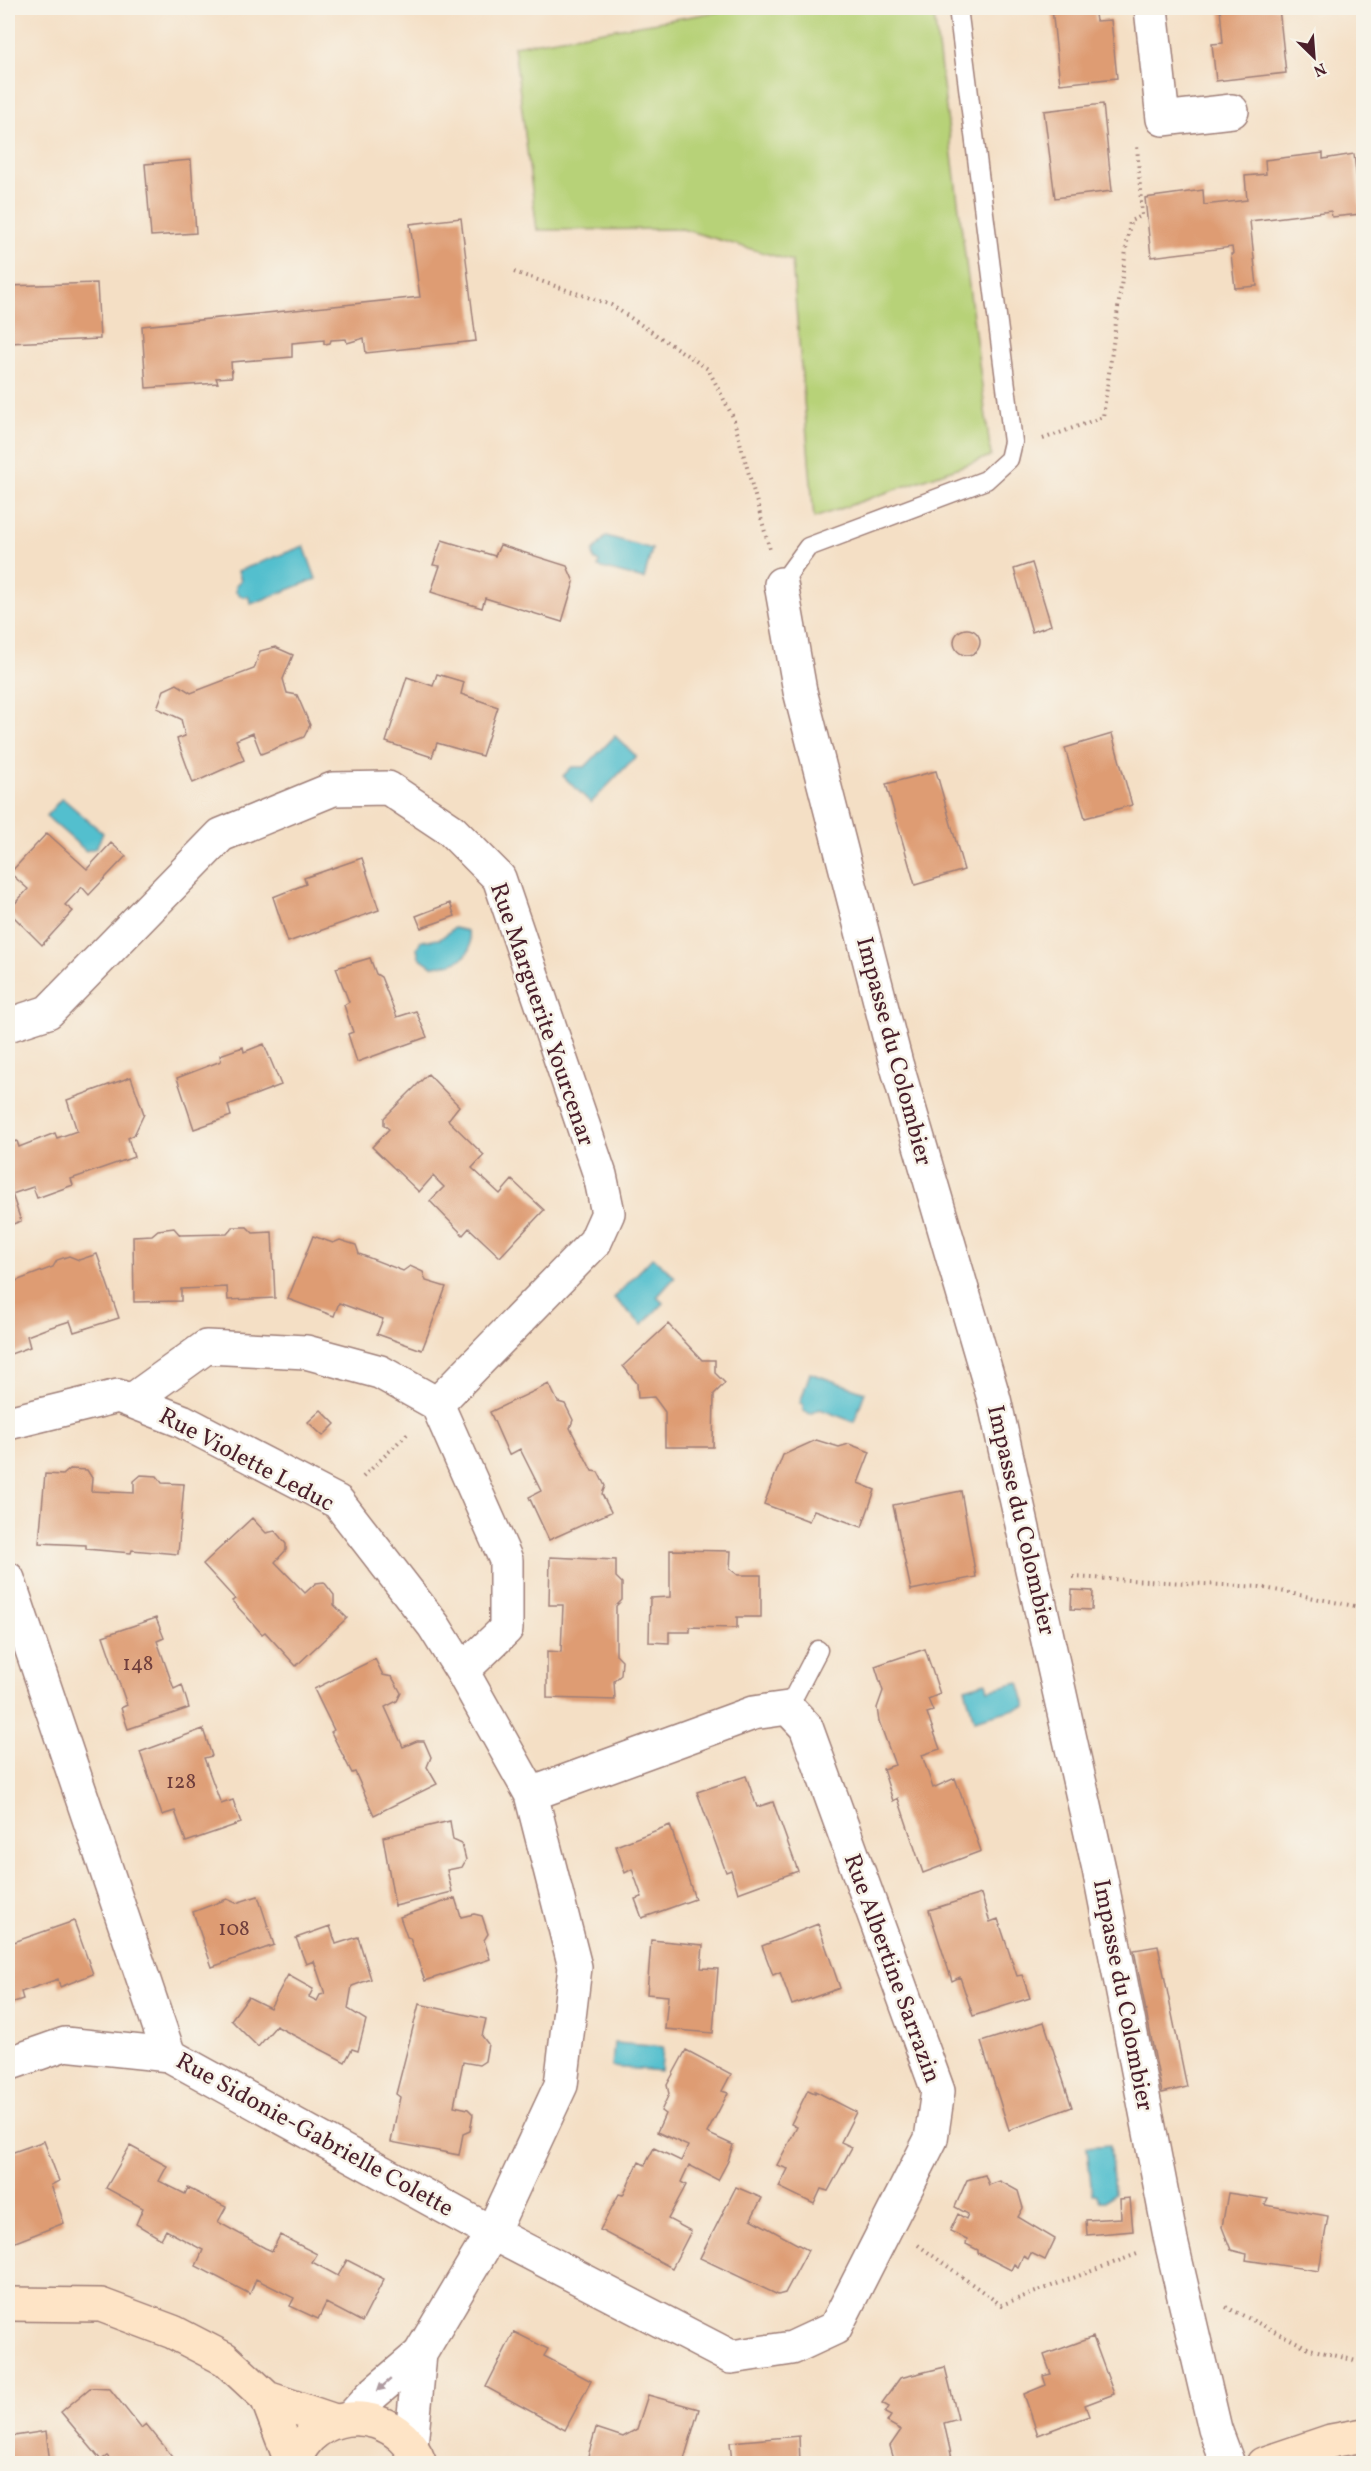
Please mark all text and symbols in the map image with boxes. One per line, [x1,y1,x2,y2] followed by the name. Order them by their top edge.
[1284,27,1344,87] north arrow
[1309,56,1329,81] text: N
[480,878,602,1151] street label: Rue Marguerite Yourcenar
[846,934,940,1170] street label: Impasse du Colombier
[152,1400,340,1521] street label: Rue Violette Leduc
[977,1402,1063,1639] street label: Impasse du Colombier
[123,1650,153,1679] house number: 148
[166,1768,196,1797] house number: 128
[834,1849,948,2088] street label: Rue Albertine Sarrazin
[1083,1877,1161,2114] street label: Impasse du Colombier
[218,1915,250,1944] house number: 108
[169,2045,459,2226] street label: Rue Sidonie-Gabrielle Colette
[377,2378,392,2391] one-way arrow

